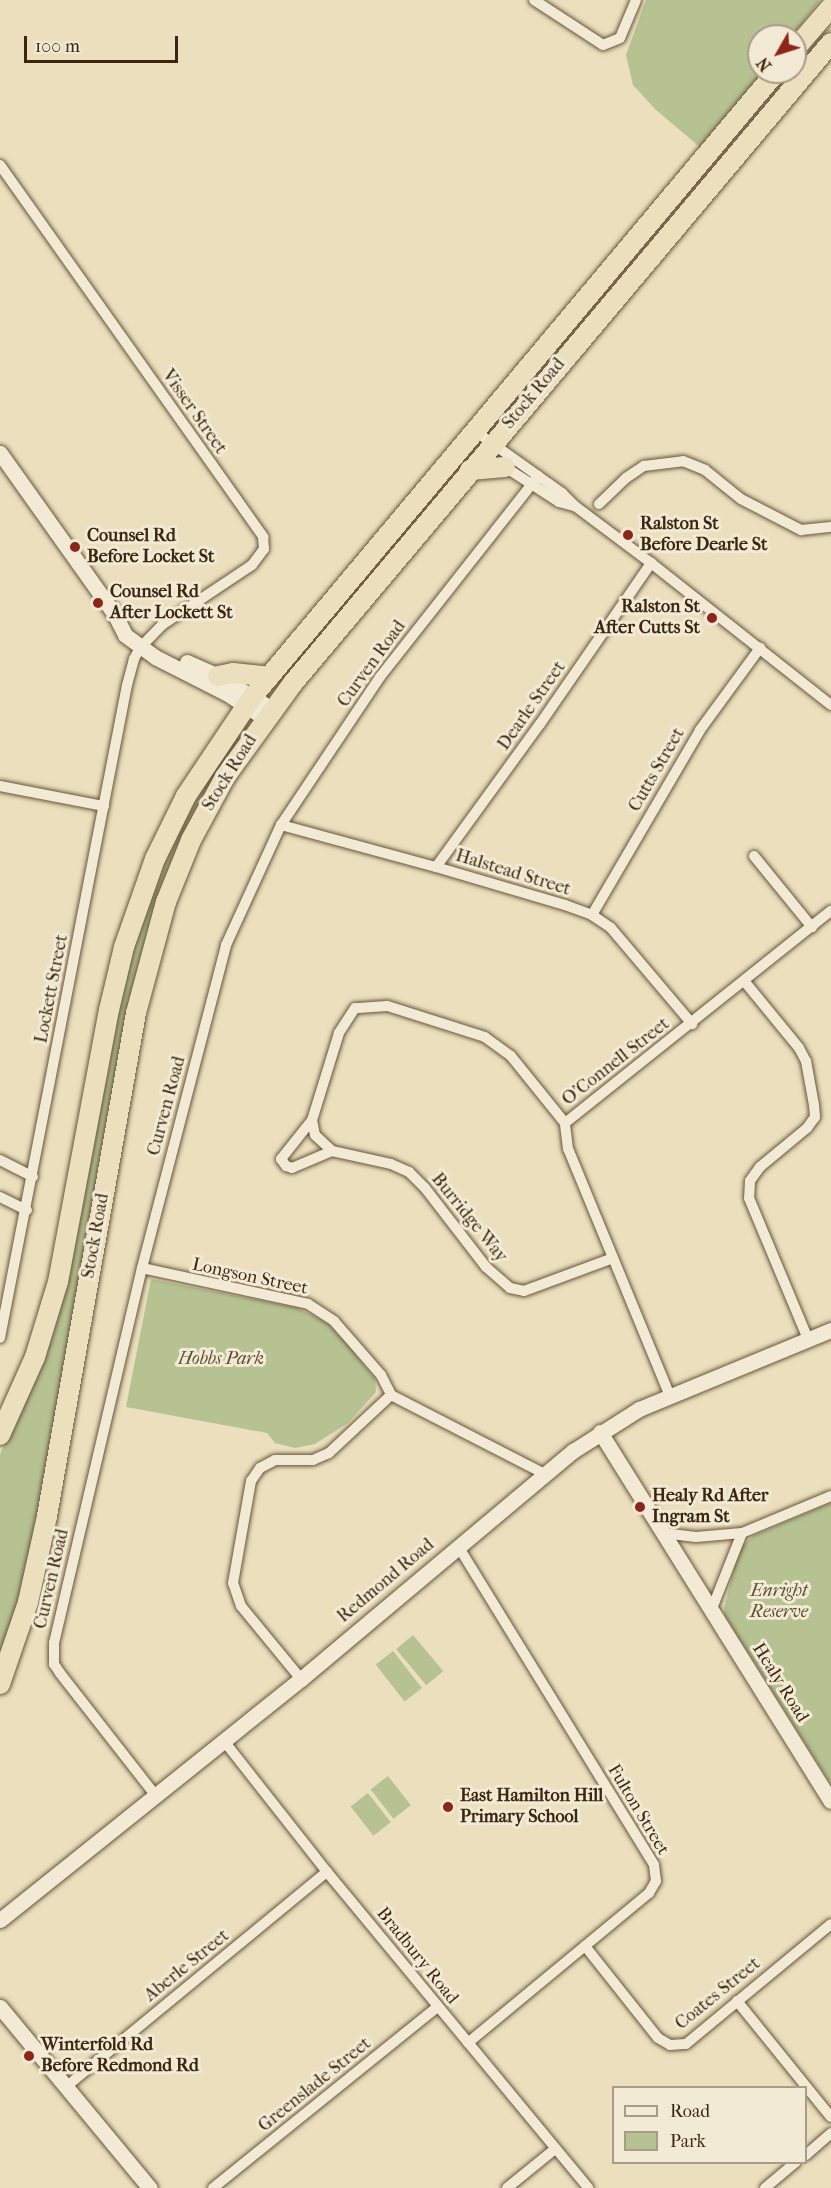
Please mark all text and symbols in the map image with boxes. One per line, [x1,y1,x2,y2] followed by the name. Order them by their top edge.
[27,24,182,62] scale bar
[747,24,807,84] north arrow
[35,36,80,57] text: 100 m
[753,54,775,75] text: N
[498,354,570,434] street label: Stock Road
[157,366,231,458] street label: Visser Street
[640,514,767,556] place label: Ralston St Before Dearle St
[87,526,214,568] place label: Counsel Rd Before Locket St
[621,528,635,542] marker: Ralston St Before Dearle St
[68,540,82,554] marker: Counsel Rd Before Locket St
[110,582,233,624] place label: Counsel Rd After Lockett St
[91,596,105,610] marker: Counsel Rd After Lockett St
[594,597,700,640] place label: Ralston St After Cutts St
[705,611,719,625] marker: Ralston St After Cutts St
[333,616,411,712] street label: Curven Road
[493,657,571,755] street label: Dearle Street
[624,724,690,816] street label: Cutts Street
[198,731,262,815] street label: Stock Road
[453,845,573,901] street label: Halstead Street
[31,933,73,1045] street label: Lockett Street
[558,1013,674,1111] street label: O'Connell Street
[143,1054,191,1158] street label: Curven Road
[426,1169,512,1267] street label: Burridge Way
[78,1192,114,1280] street label: Stock Road
[190,1254,310,1300] street label: Longson Street
[178,1348,264,1370] park label: Hobbs Park
[652,1486,768,1528] place label: Healy Rd After Ingram St
[633,1500,647,1514] marker: Healy Rd After Ingram St
[30,1527,74,1631] street label: Curven Road
[333,1534,439,1628] street label: Redmond Road
[750,1581,808,1624] park label: Enright Reserve
[747,1639,813,1727] street label: Healy Road
[602,1761,674,1859] street label: Fulton Street
[460,1786,603,1828] place label: East Hamilton Hill Primary School
[441,1800,455,1814] marker: East Hamilton Hill Primary School
[371,1903,463,2009] street label: Bradbury Road
[140,1925,234,2007] street label: Aberle Street
[671,1953,765,2035] street label: Coates Street
[254,2033,376,2137] street label: Greenslade Street
[41,2035,199,2078] place label: Winterfold Rd Before Redmond Rd
[22,2049,36,2063] marker: Winterfold Rd Before Redmond Rd
[612,2086,807,2164] legend
[670,2101,710,2122] text: Road
[670,2131,706,2152] text: Park

